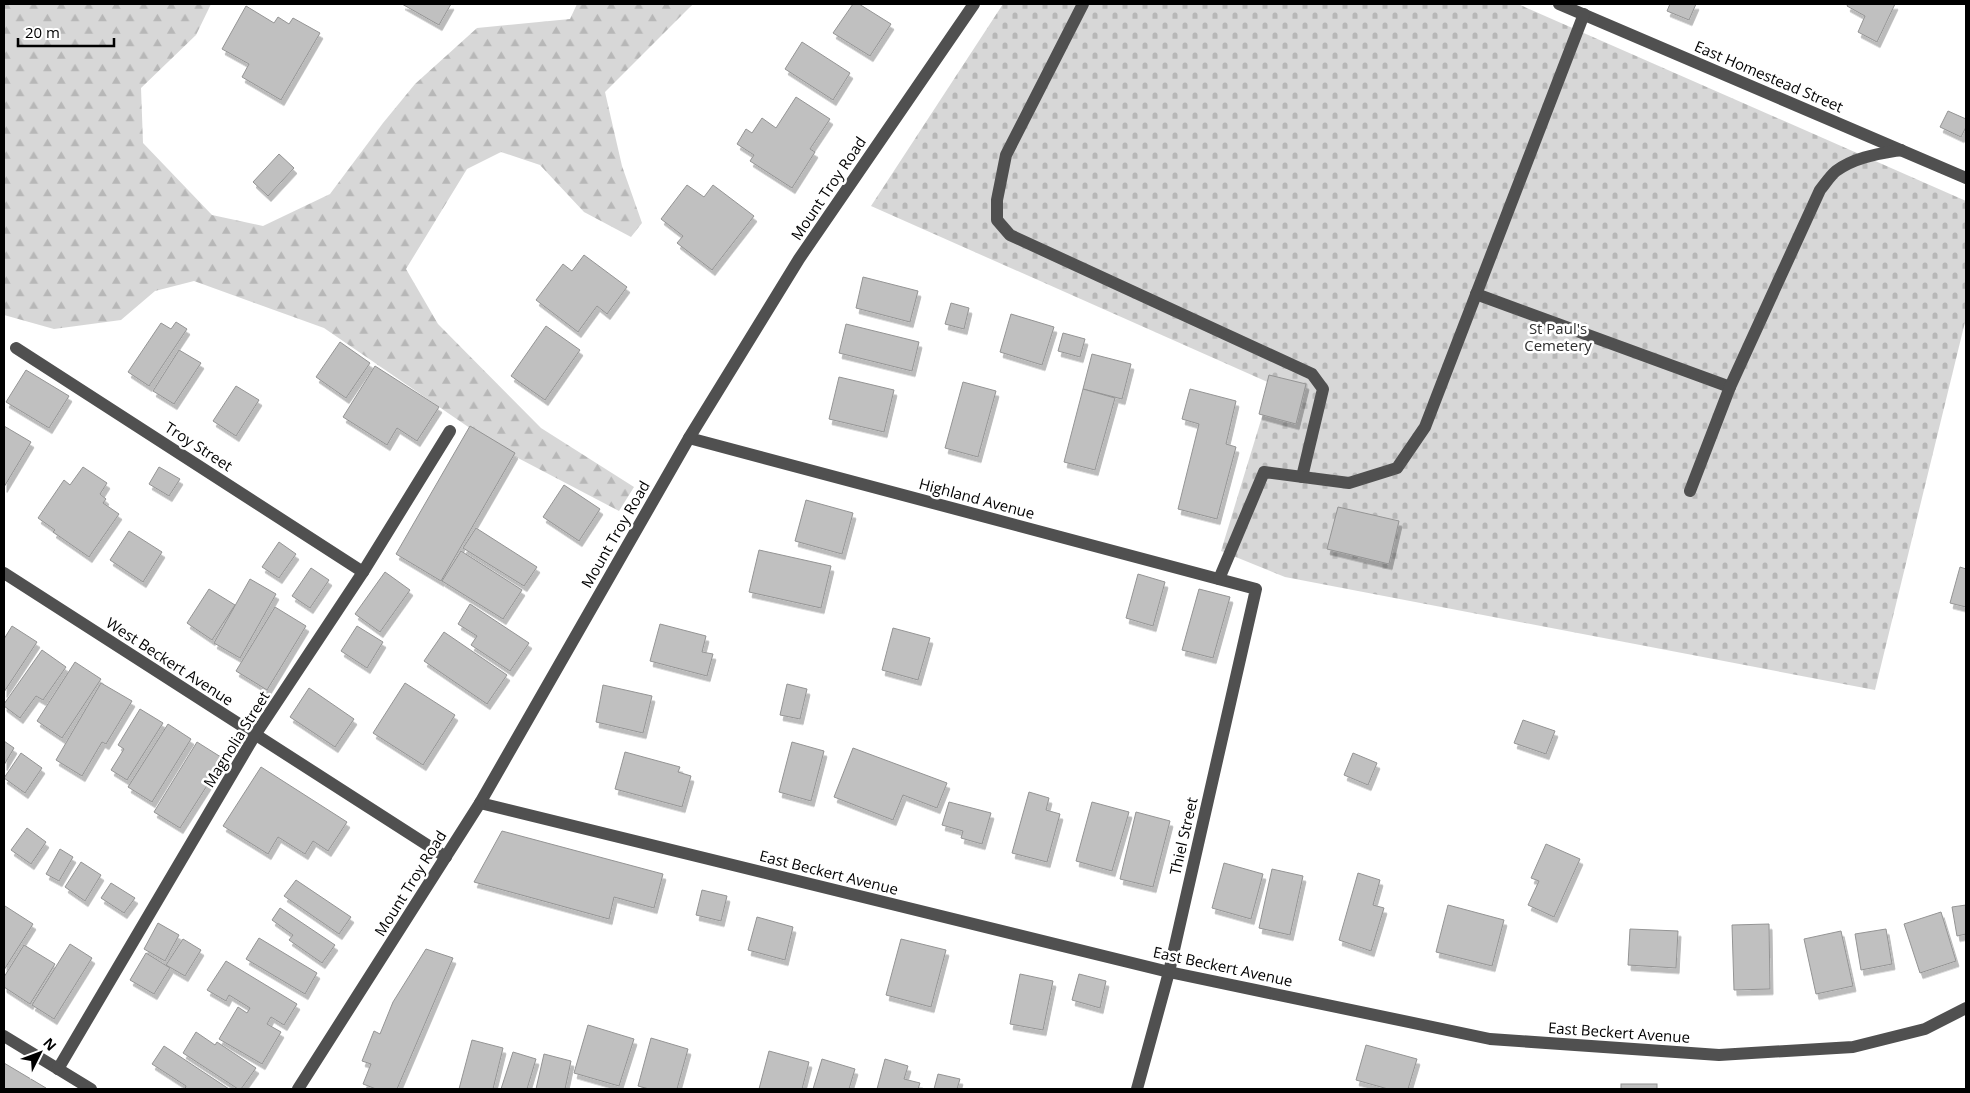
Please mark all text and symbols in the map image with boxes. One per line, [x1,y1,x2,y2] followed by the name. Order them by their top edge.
[18,15,114,47] scale bar
[25,22,60,42] text: 20 m
[1692,36,1846,116] street label: East Homestead Street
[786,132,870,244] street label: Mount Troy Road
[1524,318,1592,355] park label: St Paul's Cemetery
[161,417,237,475] street label: Troy Street
[917,473,1037,523] street label: Highland Avenue
[576,477,654,591] street label: Mount Troy Road
[103,612,237,710] street label: West Beckert Avenue
[198,687,274,791] street label: Magnolia Street
[1164,795,1202,877] street label: Thiel Street
[370,826,450,940] street label: Mount Troy Road
[758,845,900,899] street label: East Beckert Avenue
[1151,941,1295,991] street label: East Beckert Avenue
[1547,1017,1691,1047] street label: East Beckert Avenue
[15,1028,65,1078] north arrow
[39,1033,61,1055] text: N

